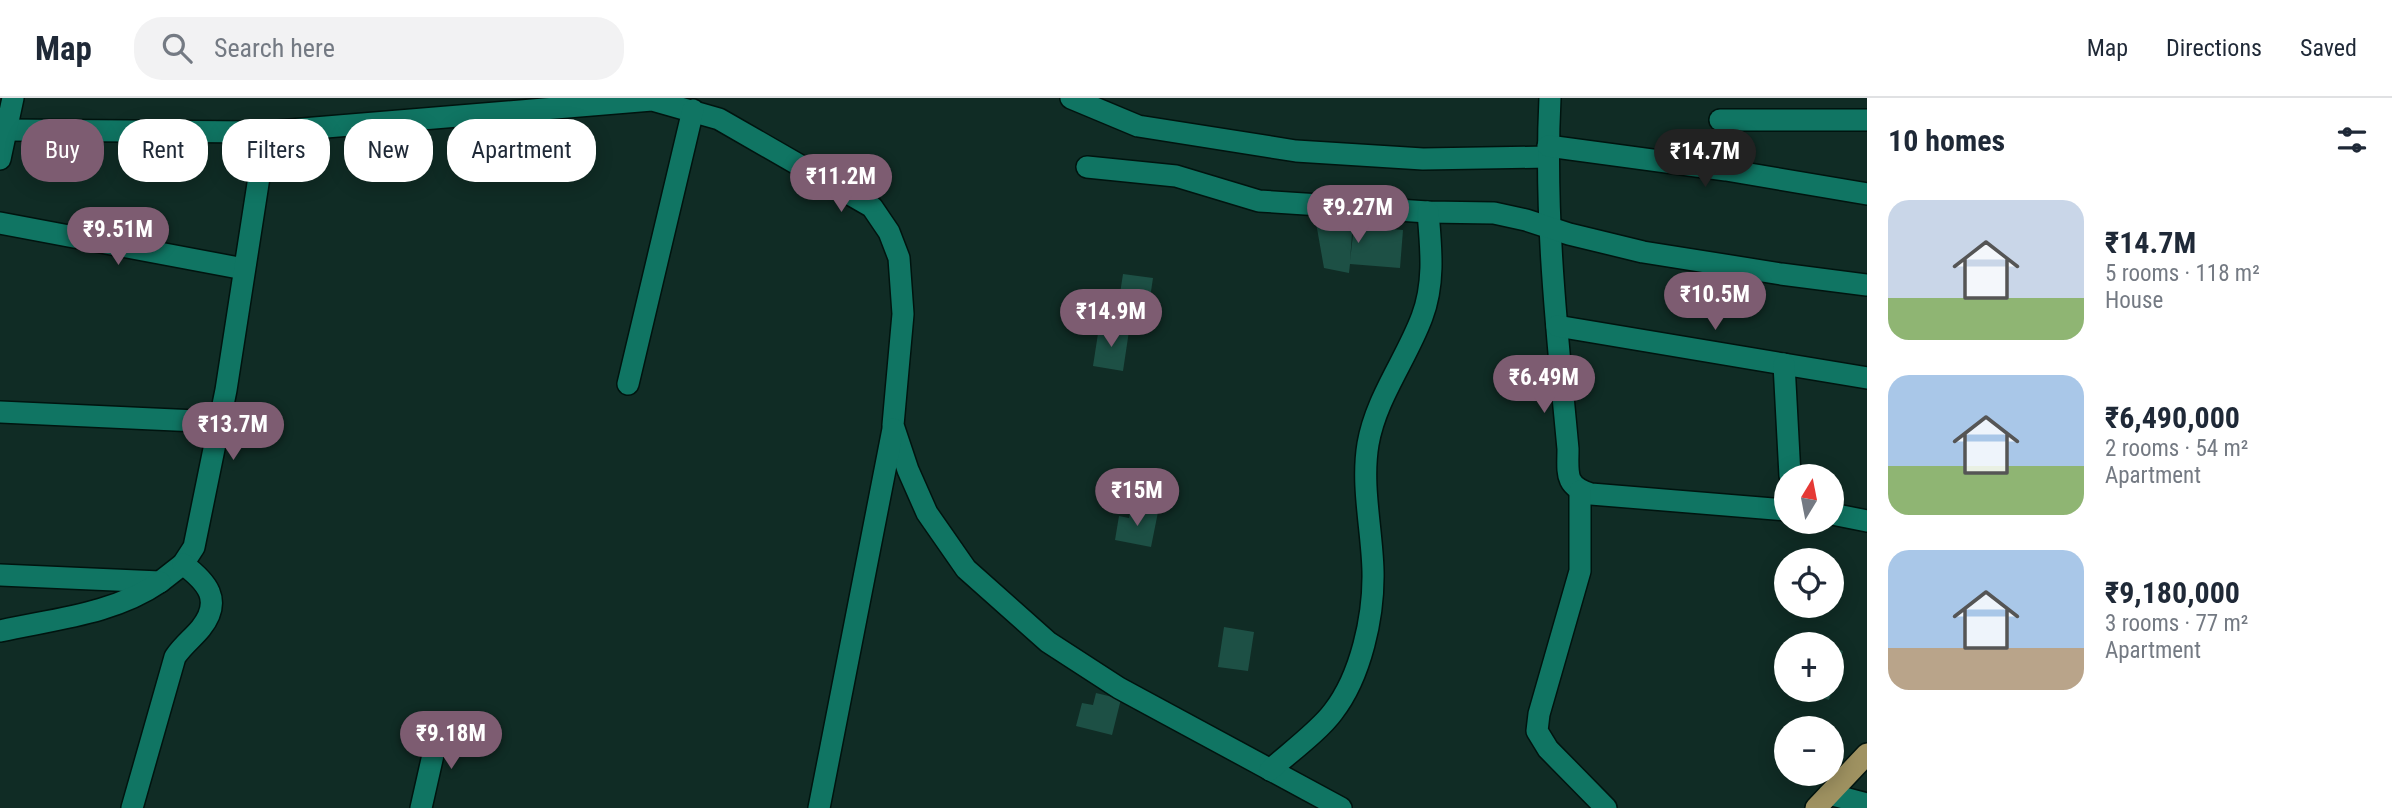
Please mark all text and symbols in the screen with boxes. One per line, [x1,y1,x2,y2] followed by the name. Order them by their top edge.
[134,17,624,80] search box
[35,29,92,68] text: Map
[158,29,196,67] icon: search
[214,33,335,63] text: Search here
[2087,34,2128,62] text: Map
[2166,34,2262,62] text: Directions
[2300,34,2357,62] text: Saved
[21,119,104,182] chip: Buy
[118,119,208,182] chip: Rent
[222,119,330,182] chip: Filters
[344,119,433,182] chip: New
[447,119,596,182] chip: Apartment
[2333,121,2371,159] icon: filters
[1888,123,2005,158] text: 10 homes
[1648,130,1762,189] pin: ₹14.7M
[1670,138,1740,165] text: ₹14.7M
[784,155,898,214] pin: ₹11.2M
[806,163,876,190] text: ₹11.2M
[1301,186,1415,245] pin: ₹9.27M
[1323,194,1393,221] text: ₹9.27M
[61,208,175,267] pin: ₹9.51M
[83,216,153,243] text: ₹9.51M
[2105,225,2196,260] text: ₹14.7M
[1944,228,2028,312] icon: home
[2105,260,2260,287] text: 5 rooms · 118 m²
[1658,272,1772,332] pin: ₹10.5M
[1680,281,1750,308] text: ₹10.5M
[2105,287,2163,314] text: House
[1054,289,1168,349] pin: ₹14.9M
[1076,298,1146,325] text: ₹14.9M
[1487,356,1601,415] pin: ₹6.49M
[1509,364,1579,391] text: ₹6.49M
[2105,400,2240,435] text: ₹6,490,000
[176,402,290,462] pin: ₹13.7M
[1944,403,2028,487] icon: home
[198,411,268,438] text: ₹13.7M
[2105,435,2248,462] text: 2 rooms · 54 m²
[2105,462,2201,489] text: Apartment
[1774,464,1844,534] north arrow
[1774,464,1844,786] map controls
[1096,468,1178,528] pin: ₹15M
[1111,477,1163,504] text: ₹15M
[1774,548,1844,618] button: locate
[2105,575,2240,610] text: ₹9,180,000
[1944,578,2028,662] icon: home
[2105,610,2248,637] text: 3 rooms · 77 m²
[1774,632,1844,702] button: +
[2105,637,2201,664] text: Apartment
[394,712,508,771] pin: ₹9.18M
[1774,716,1844,786] button: −
[416,720,486,747] text: ₹9.18M

